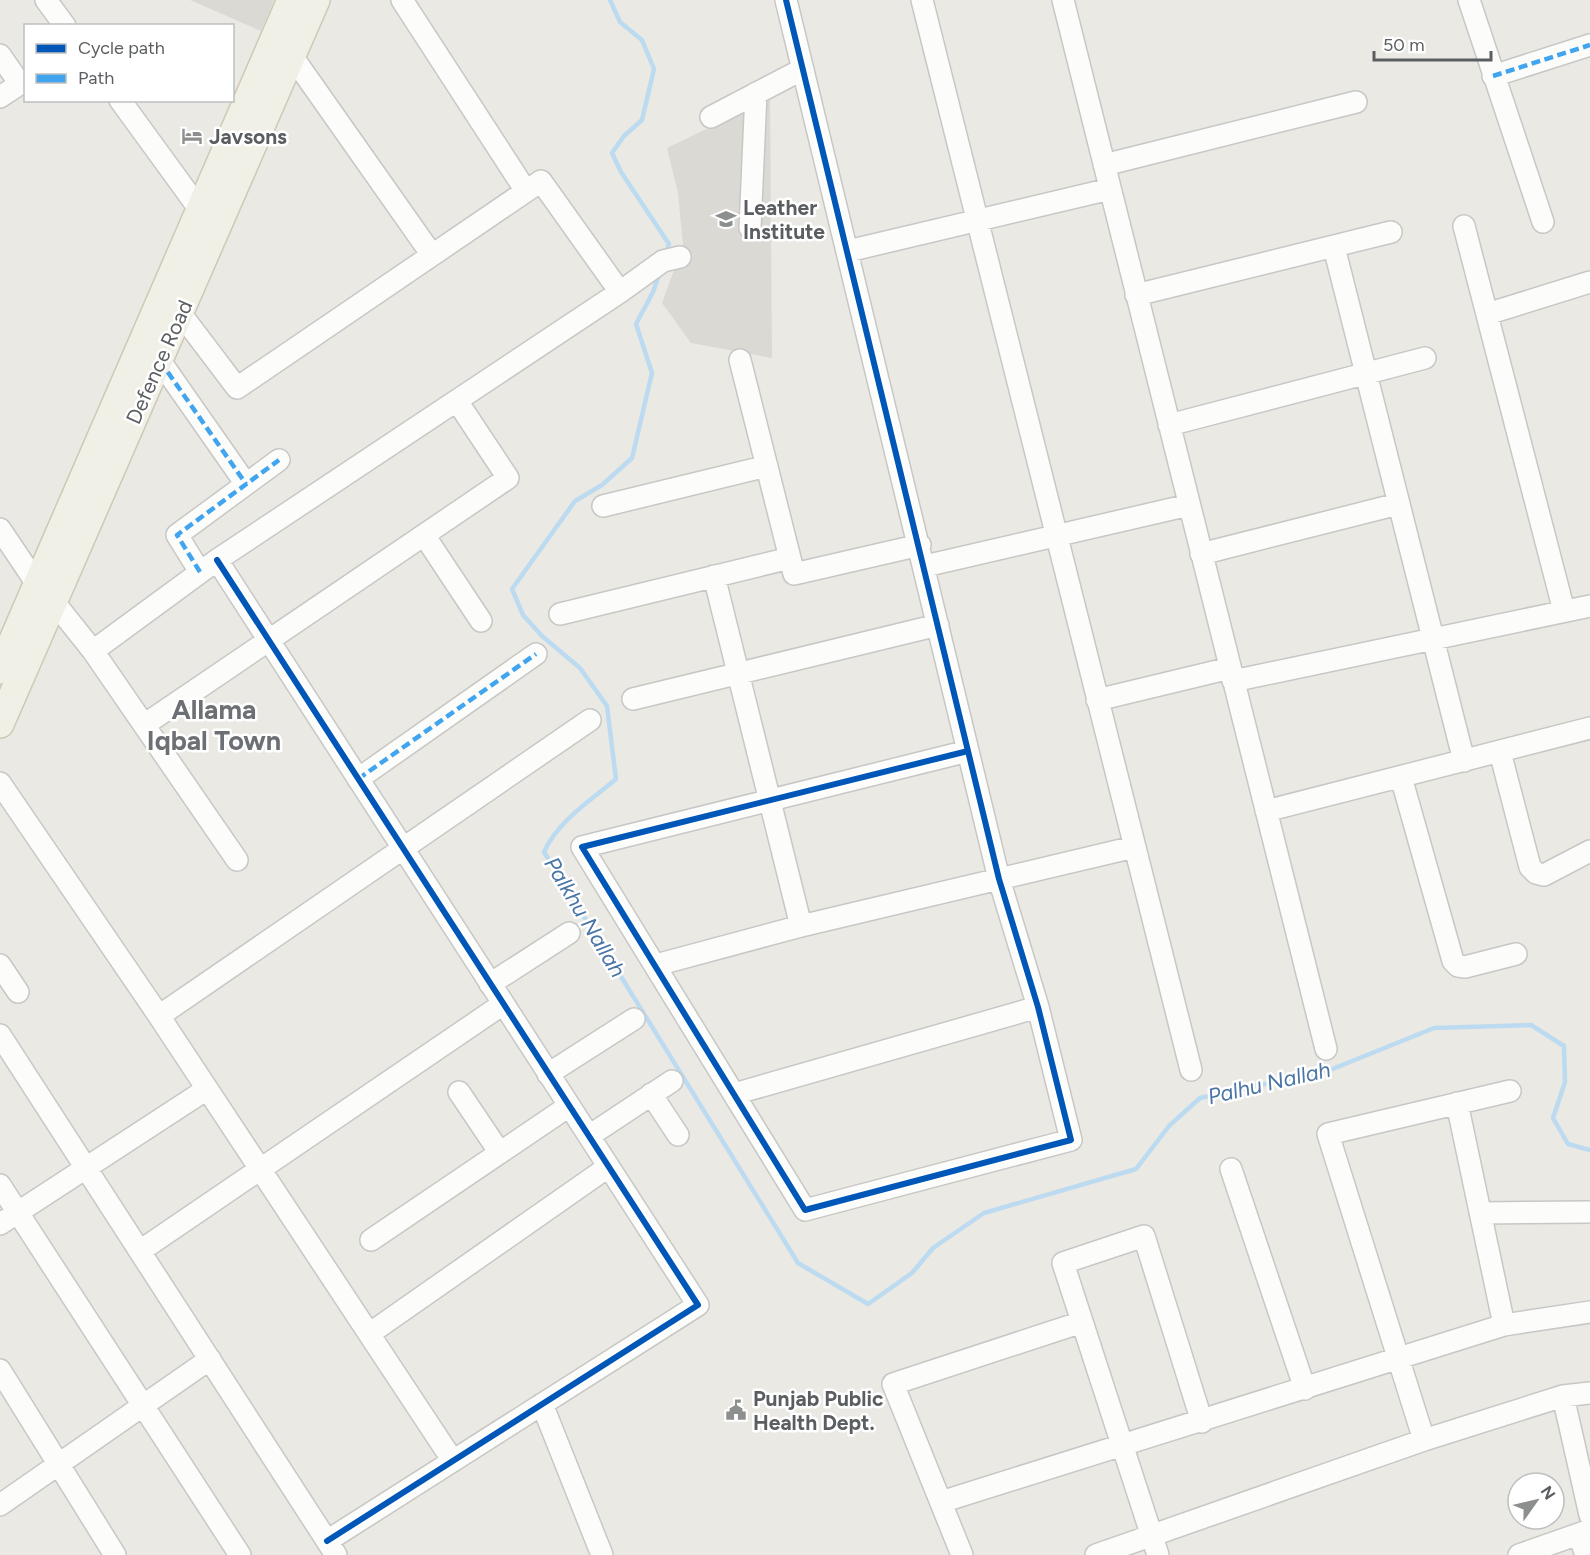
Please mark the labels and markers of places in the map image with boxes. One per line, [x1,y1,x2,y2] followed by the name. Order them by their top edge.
[180,124,204,148] hotel icon: Javsons
[209,124,287,149] place label: Javsons
[743,195,825,244] place label: Leather Institute
[714,207,738,231] school or university icon: Leather Institute
[753,1386,884,1435] place label: Punjab Public Health Dept.
[724,1398,748,1422] public building icon: Punjab Public Health Dept.

